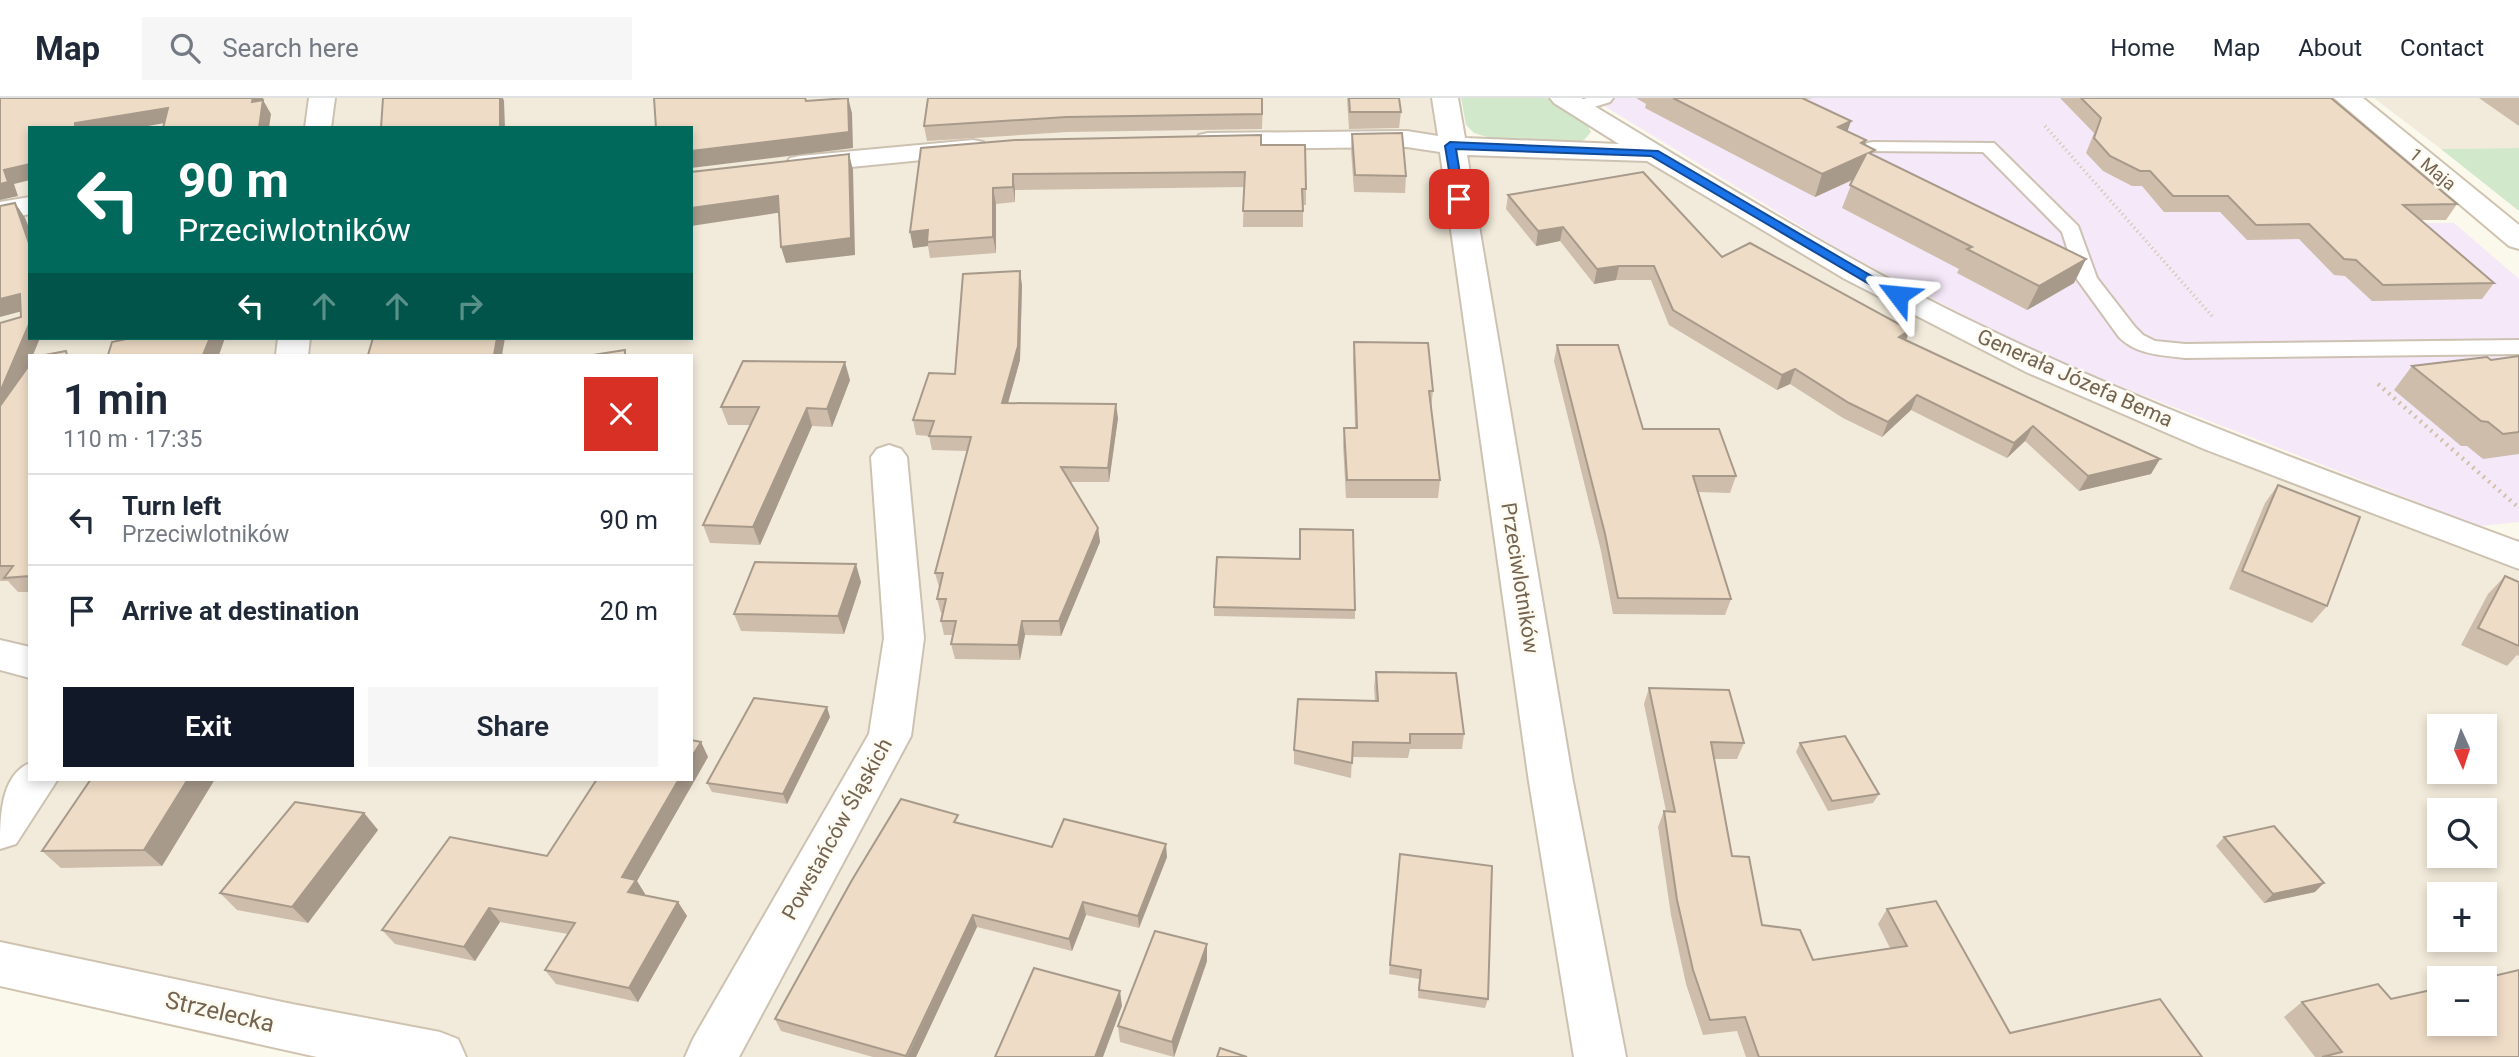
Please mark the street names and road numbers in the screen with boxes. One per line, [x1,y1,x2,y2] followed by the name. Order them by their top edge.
[2405,144,2461,194] street label: 1 Maja
[1974,324,2176,432] street label: Generała Józefa Bema
[1496,501,1544,655] street label: Przeciwlotników
[777,734,897,924] street label: Powstańców Śląskich
[163,986,277,1038] street label: Strzelecka

